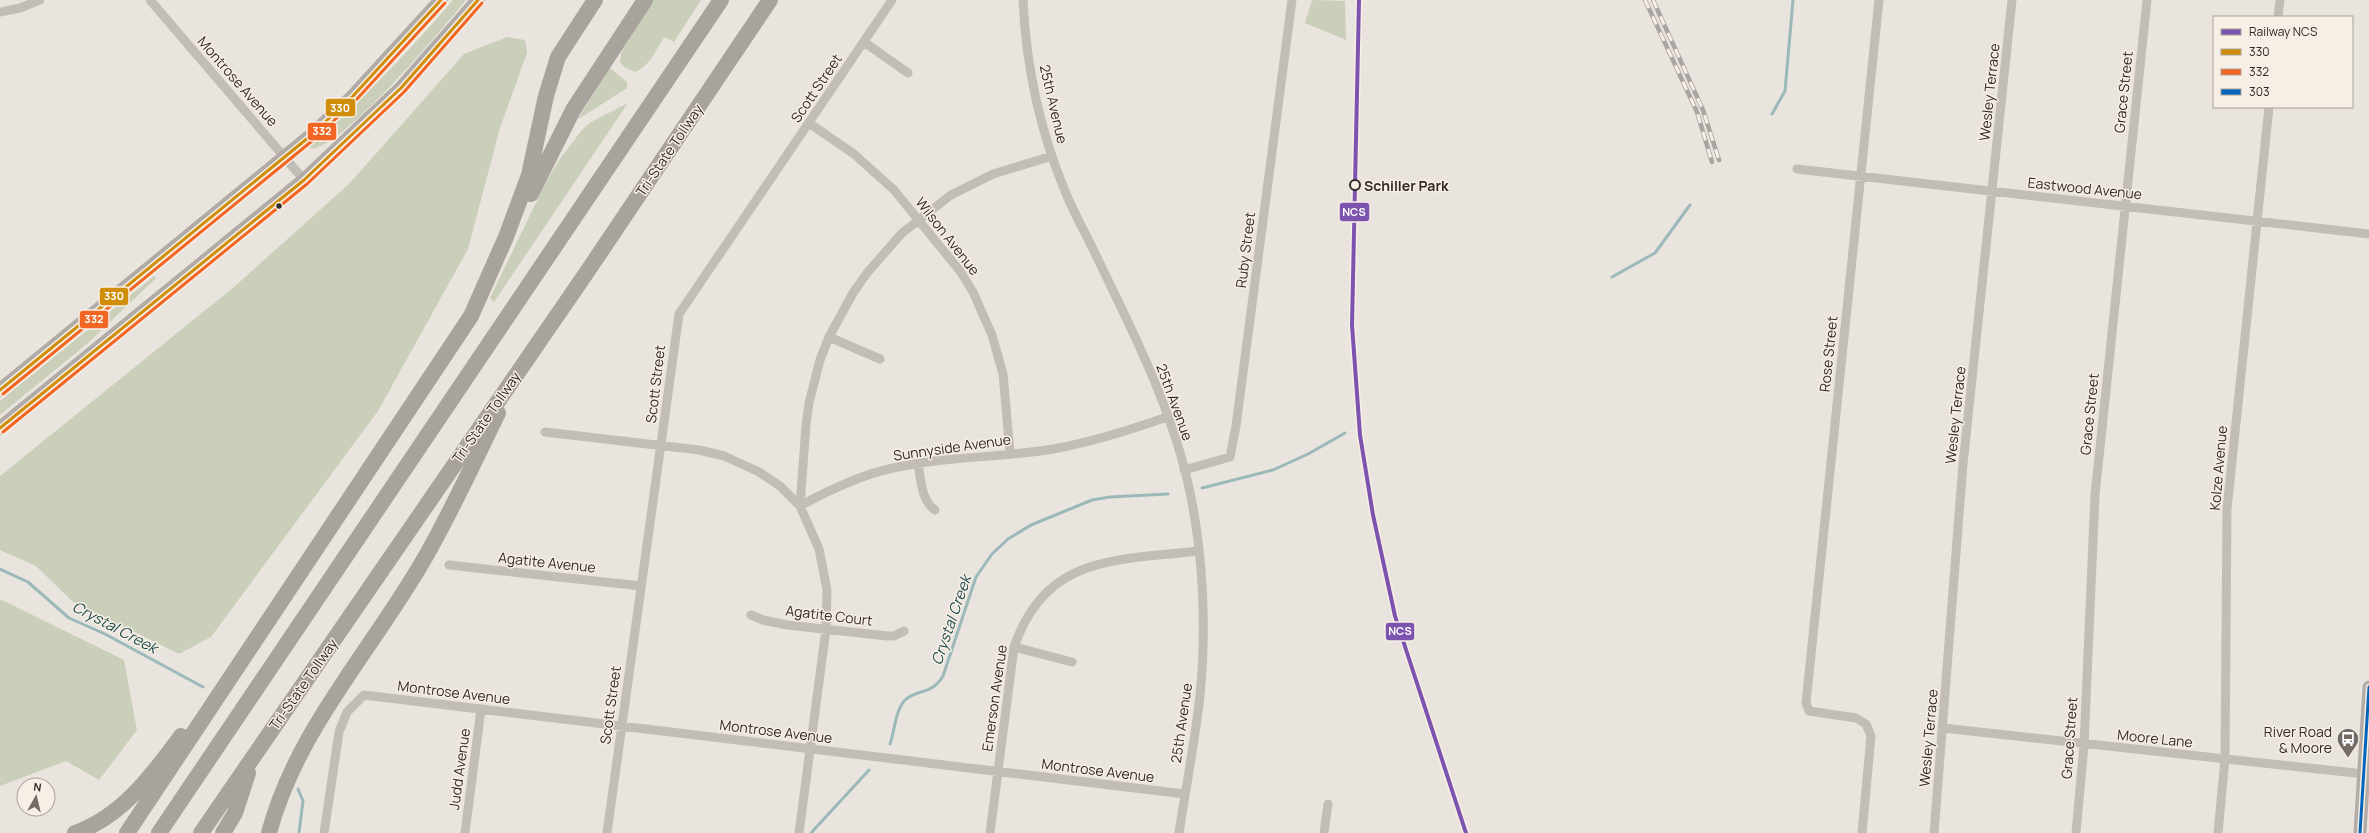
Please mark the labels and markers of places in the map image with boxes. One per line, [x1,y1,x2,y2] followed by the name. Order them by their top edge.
[1364,176,1449,195] place label: Schiller Park
[1349,179,1361,191] marker: Schiller Park
[274,201,284,211] unlabelled marker
[2264,722,2332,757] place label: River Road & Moore
[2335,726,2361,759] bus stop icon: River Road & Moore

